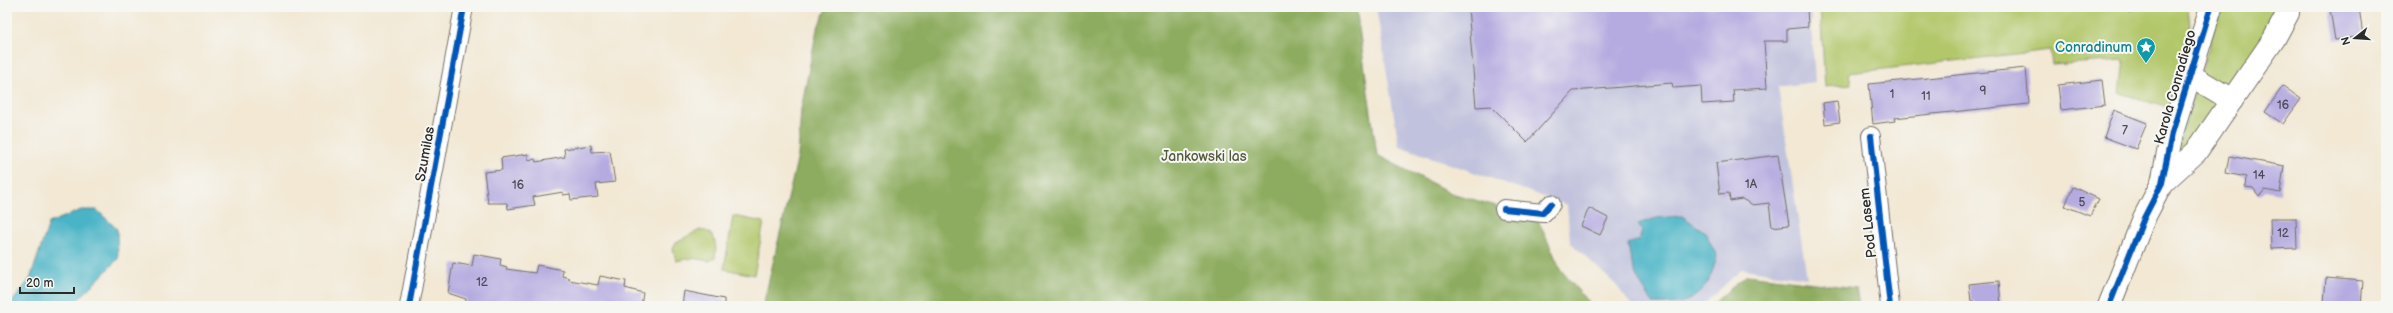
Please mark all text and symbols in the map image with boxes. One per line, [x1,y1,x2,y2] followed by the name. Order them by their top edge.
[2335,18,2375,58] north arrow
[2151,28,2200,146] street label: Karola Conradiego
[2338,35,2353,47] text: N
[2135,36,2157,64] place icon: Conradinum
[2055,39,2132,56] place label: Conradinum
[1980,84,1987,99] house number: 9
[1890,87,1894,102] house number: 1
[1921,89,1931,104] house number: 11
[2277,98,2289,113] house number: 16
[2122,123,2128,138] house number: 7
[412,125,438,183] street label: Szumilas
[1161,148,1247,165] park label: Jankowski las
[2253,168,2266,183] house number: 14
[1745,177,1758,192] house number: 1A
[512,178,524,193] house number: 16
[1856,187,1880,259] street label: Pod Lasem
[2079,195,2086,210] house number: 5
[2277,226,2289,241] house number: 12
[20,269,74,295] scale bar
[476,275,488,290] house number: 12
[26,276,53,291] text: 20 m

